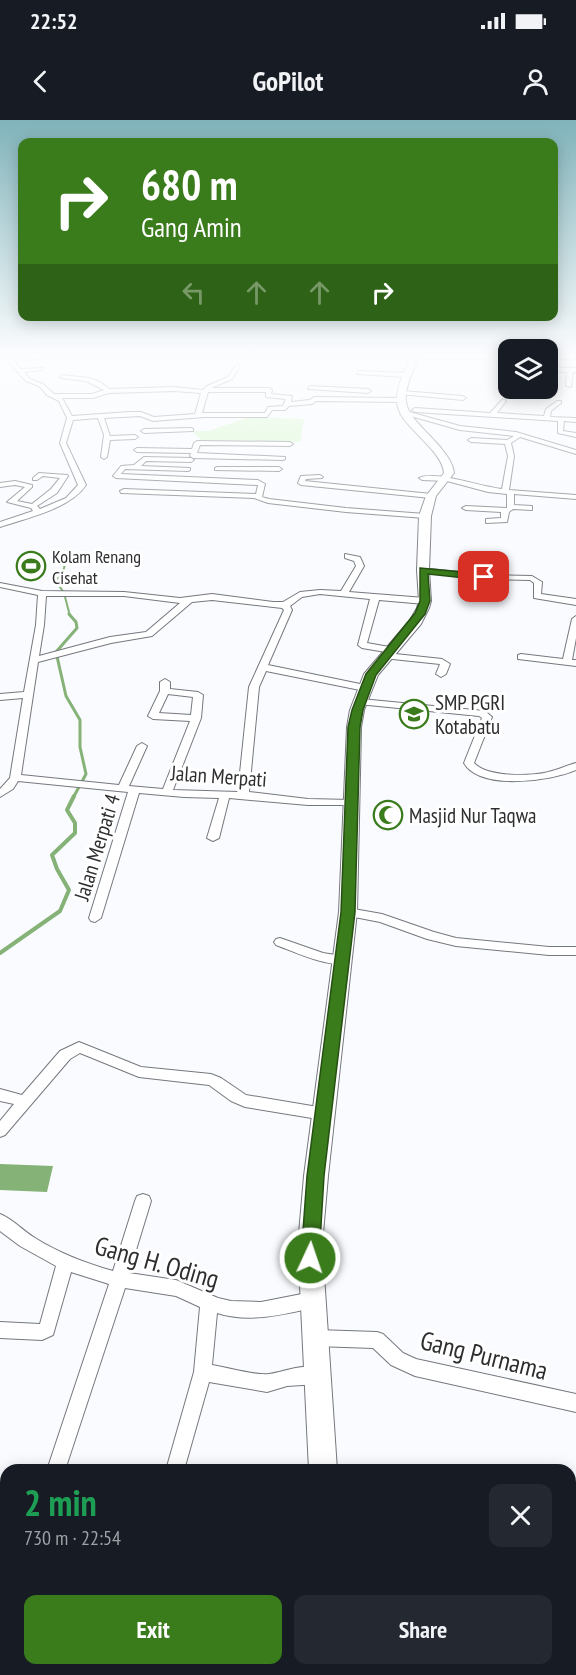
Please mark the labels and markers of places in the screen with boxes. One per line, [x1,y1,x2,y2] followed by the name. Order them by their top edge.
[52,545,141,589] place label: Kolam Renang Cisehat
[15,550,47,582] sports icon: Kolam Renang Cisehat
[458,551,509,602] pin
[435,689,505,740] place label: SMP PGRI Kotabatu
[398,698,430,730] school or university icon: SMP PGRI Kotabatu
[372,799,404,831] mosque icon: Masjid Nur Taqwa
[409,802,536,829] place label: Masjid Nur Taqwa

